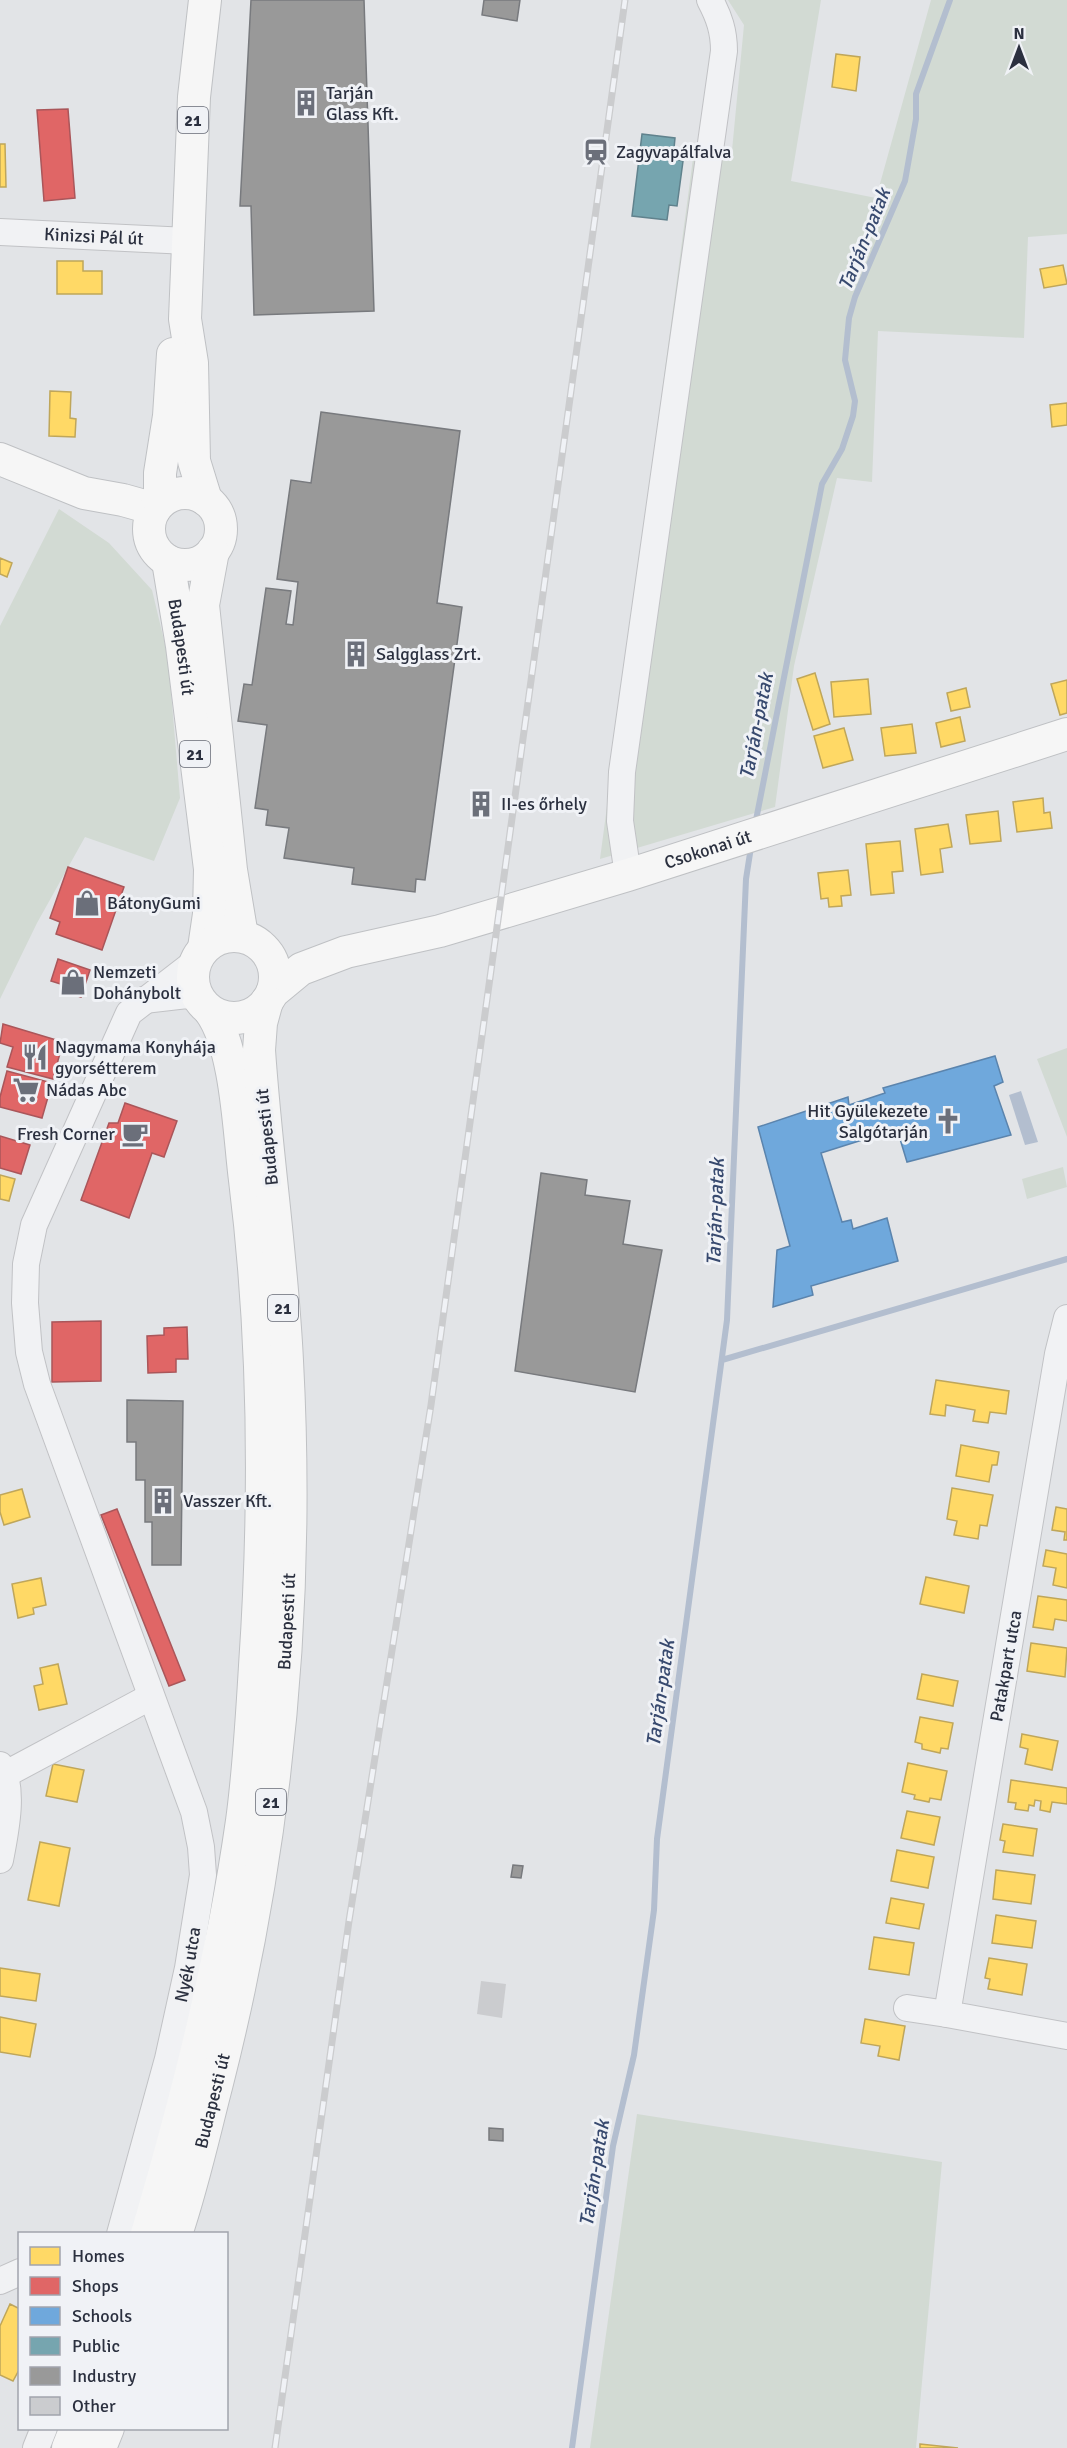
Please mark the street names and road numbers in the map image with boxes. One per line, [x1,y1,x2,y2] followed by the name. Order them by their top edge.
[178,107,208,133] road number: 21
[44,223,144,250] street label: Kinizsi Pál út
[163,597,199,697] street label: Budapesti út
[180,741,210,767] road number: 21
[661,825,754,874] street label: Csokonai út
[251,1087,283,1187] street label: Budapesti út
[268,1295,298,1321] road number: 21
[273,1573,300,1671] street label: Budapesti út
[985,1609,1027,1723] street label: Patakpart utca
[256,1789,286,1815] road number: 21
[170,1925,205,2004] street label: Nyék utca
[190,2051,235,2151] street label: Budapesti út

